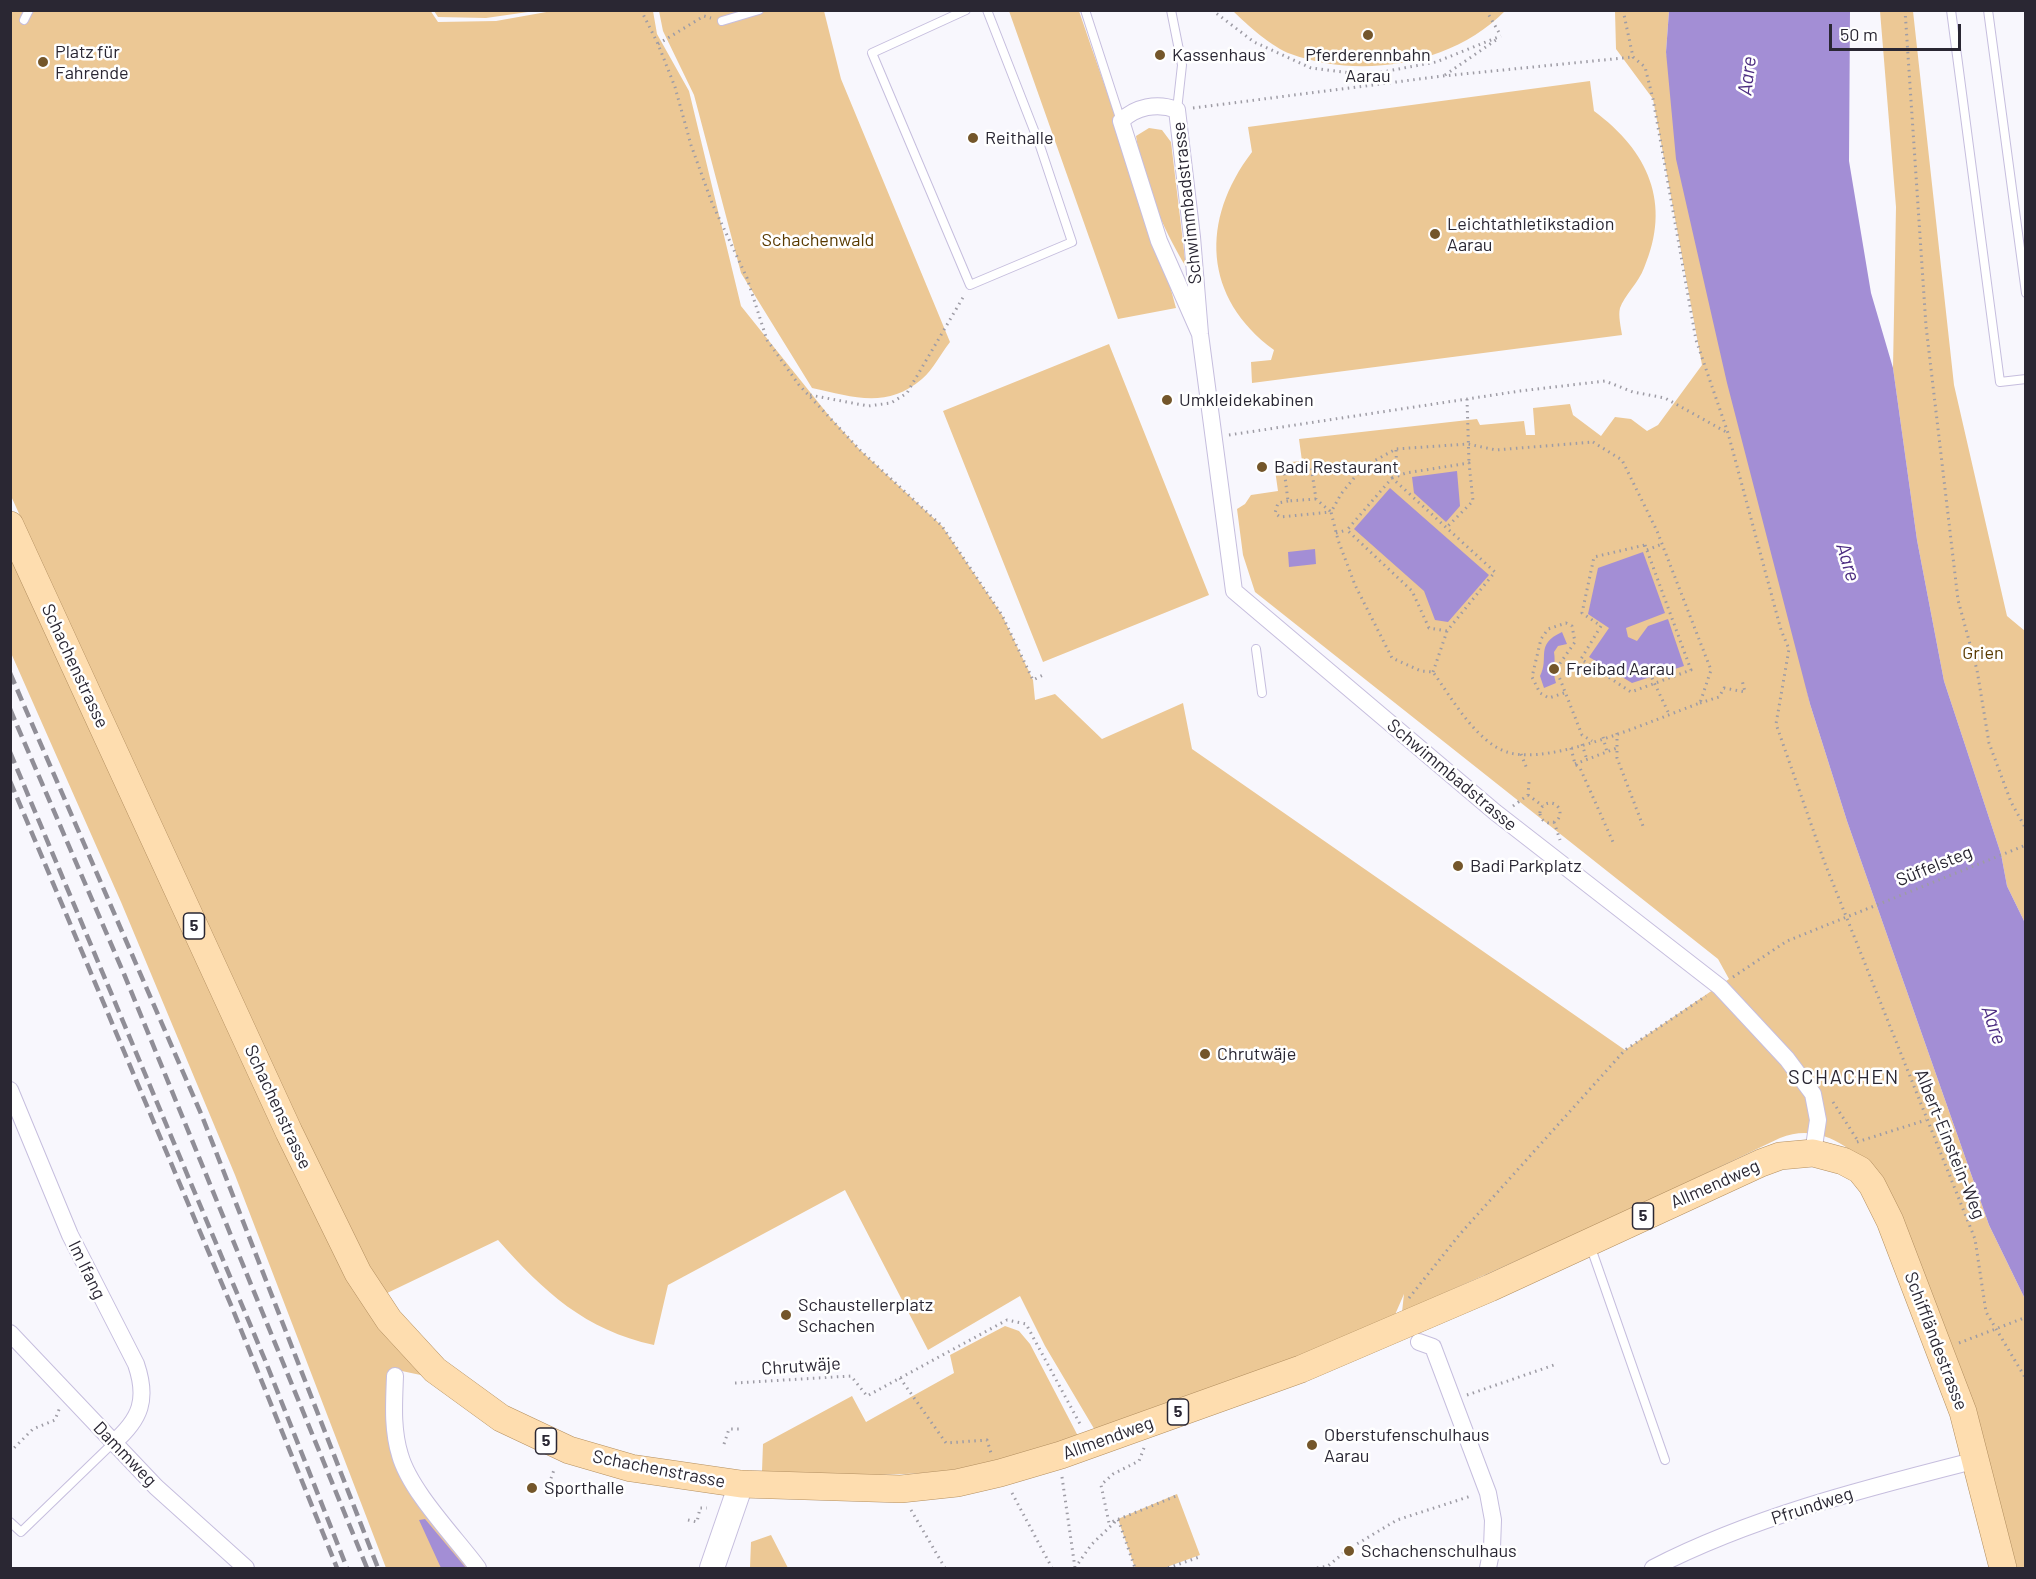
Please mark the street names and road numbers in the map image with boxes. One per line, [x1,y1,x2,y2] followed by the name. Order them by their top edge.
[1168,121,1206,285] street label: Schwimmbadstrasse
[37,600,113,732] street label: Schachenstrasse
[1383,714,1521,836] street label: Schwimmbadstrasse
[1893,841,1975,891] street label: Süffelsteg
[184,913,204,939] road number: 5
[240,1041,316,1173] street label: Schachenstrasse
[1910,1066,1990,1222] street label: Albert-Einstein-Weg
[1667,1155,1763,1213] street label: Allmendweg
[1632,1203,1654,1229] road number: 5
[64,1237,110,1303] street label: Im Ifang
[1900,1269,1972,1413] street label: Schiffländestrasse
[761,1352,841,1380] street label: Chrutwäje
[1168,1399,1188,1425] road number: 5
[1060,1412,1156,1464] street label: Allmendweg
[89,1417,161,1491] street label: Dammweg
[536,1428,556,1454] road number: 5
[591,1446,727,1492] street label: Schachenstrasse
[1768,1483,1856,1529] street label: Pfrundweg

